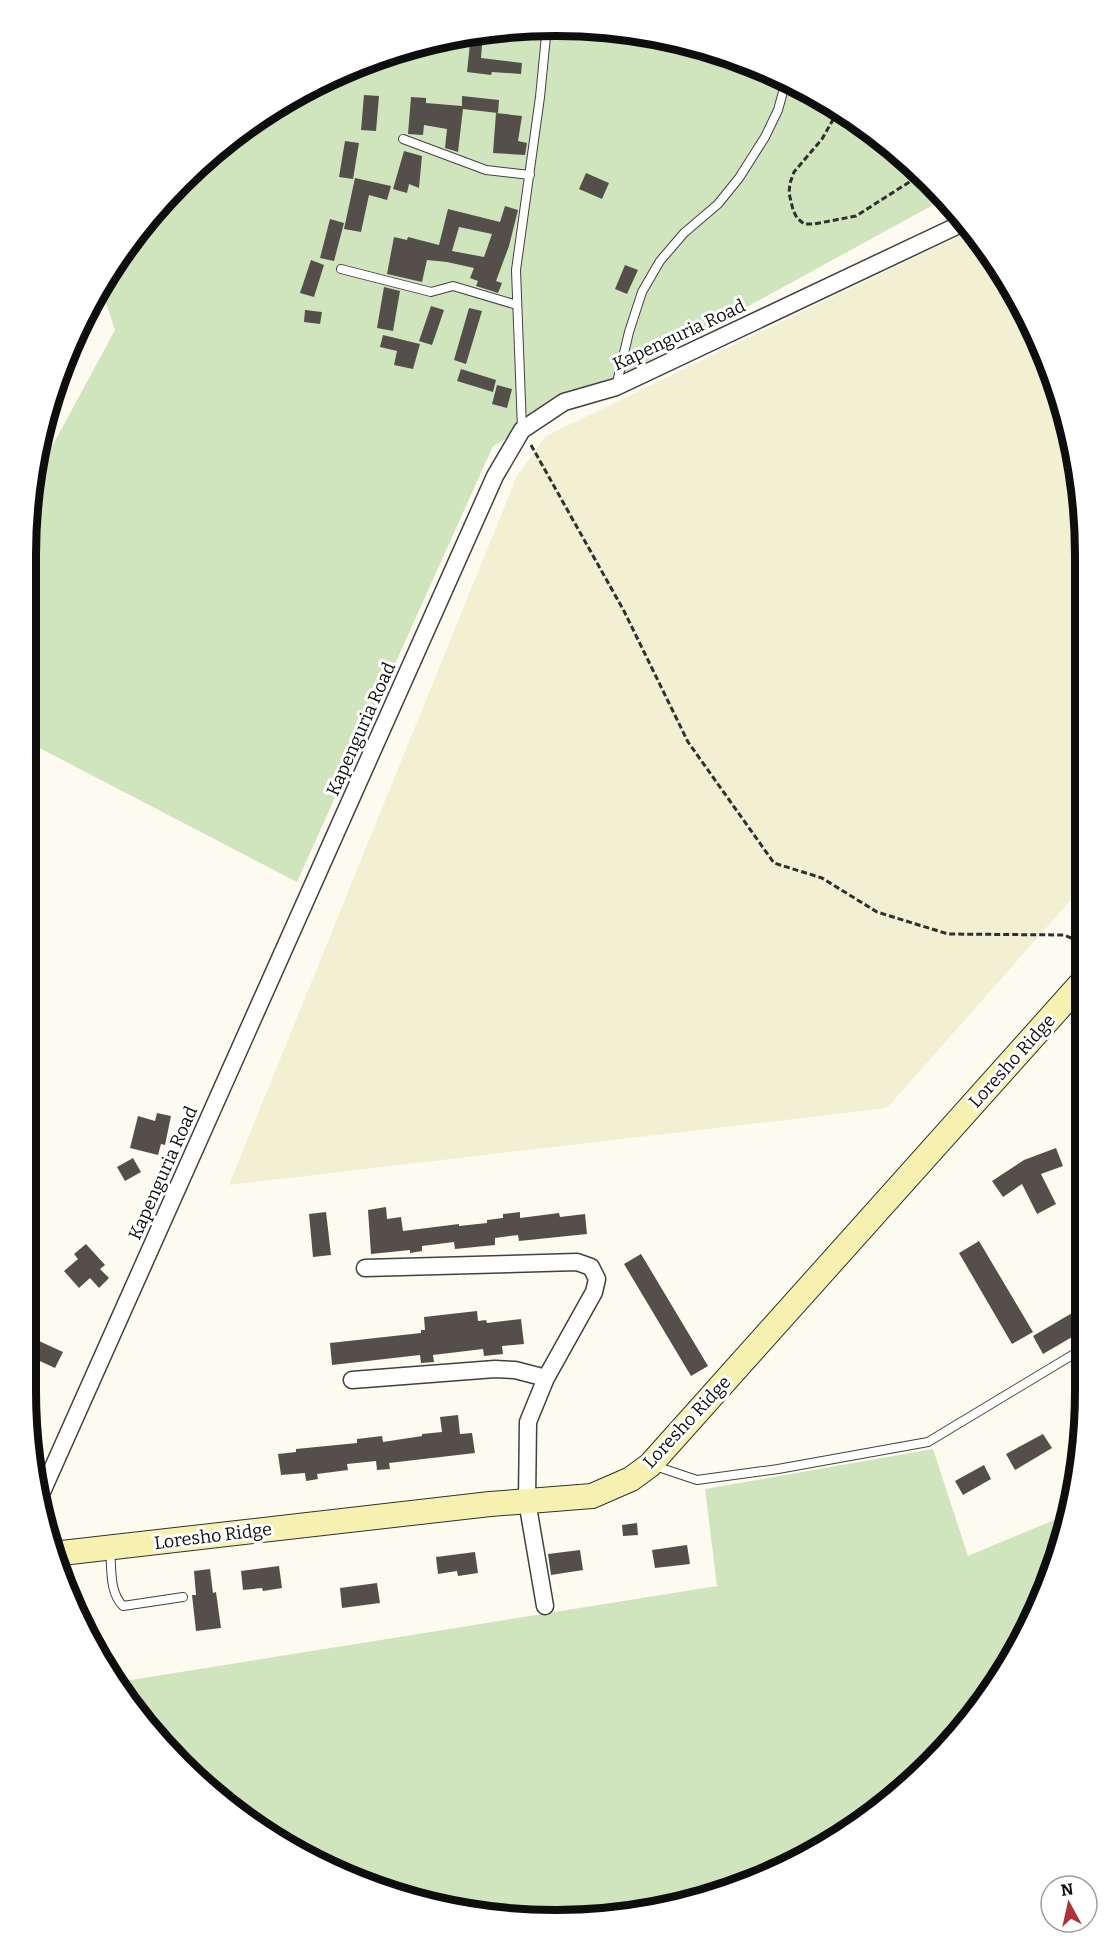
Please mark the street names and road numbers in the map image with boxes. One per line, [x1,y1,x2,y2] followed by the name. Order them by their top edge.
[609,295,749,375] street label: Kapenguria Road
[322,659,400,799] street label: Kapenguria Road
[964,1010,1060,1112] street label: Loresho Ridge
[124,1103,202,1243] street label: Kapenguria Road
[639,1371,735,1473] street label: Loresho Ridge
[153,1518,273,1554] street label: Loresho Ridge

